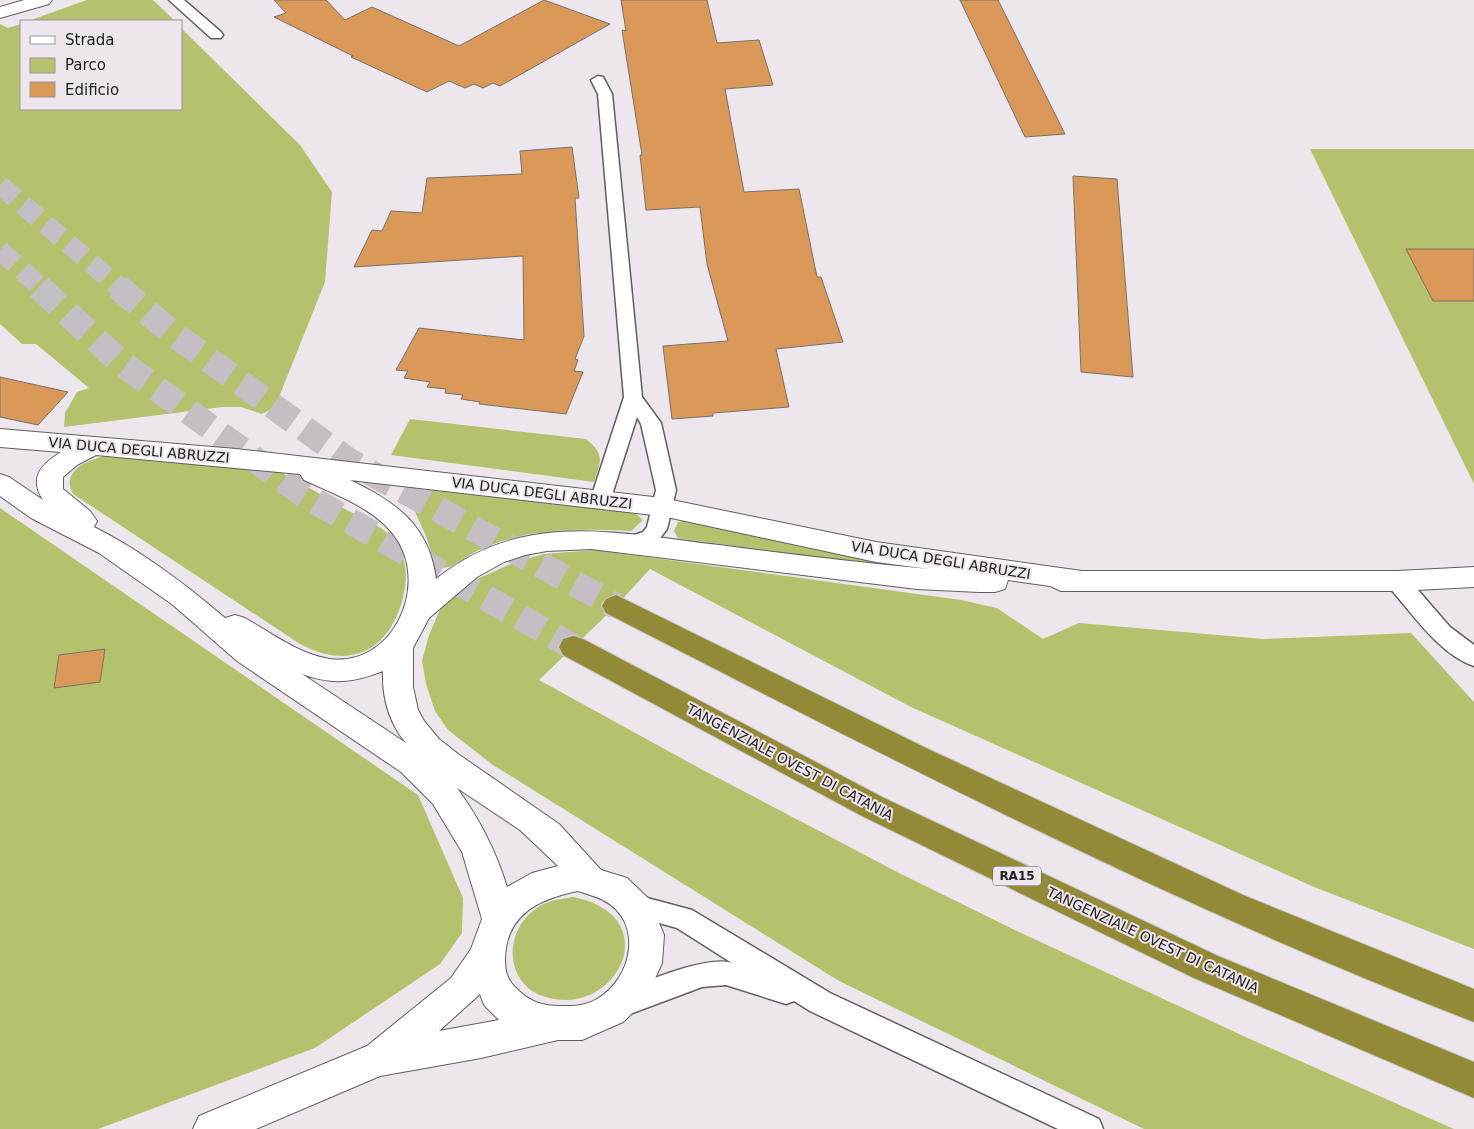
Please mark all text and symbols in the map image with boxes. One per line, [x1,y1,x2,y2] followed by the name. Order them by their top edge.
[20,20,182,110] legend
[65,31,114,49] text: Strada
[65,56,106,74] text: Parco
[65,81,119,99] text: Edificio
[48,434,230,466] street label: VIA DUCA DEGLI ABRUZZI
[451,474,633,512] street label: VIA DUCA DEGLI ABRUZZI
[850,538,1032,582] street label: VIA DUCA DEGLI ABRUZZI
[683,700,897,824] street label: TANGENZIALE OVEST DI CATANIA
[993,866,1041,886] road number: RA15
[1044,883,1262,996] street label: TANGENZIALE OVEST DI CATANIA

